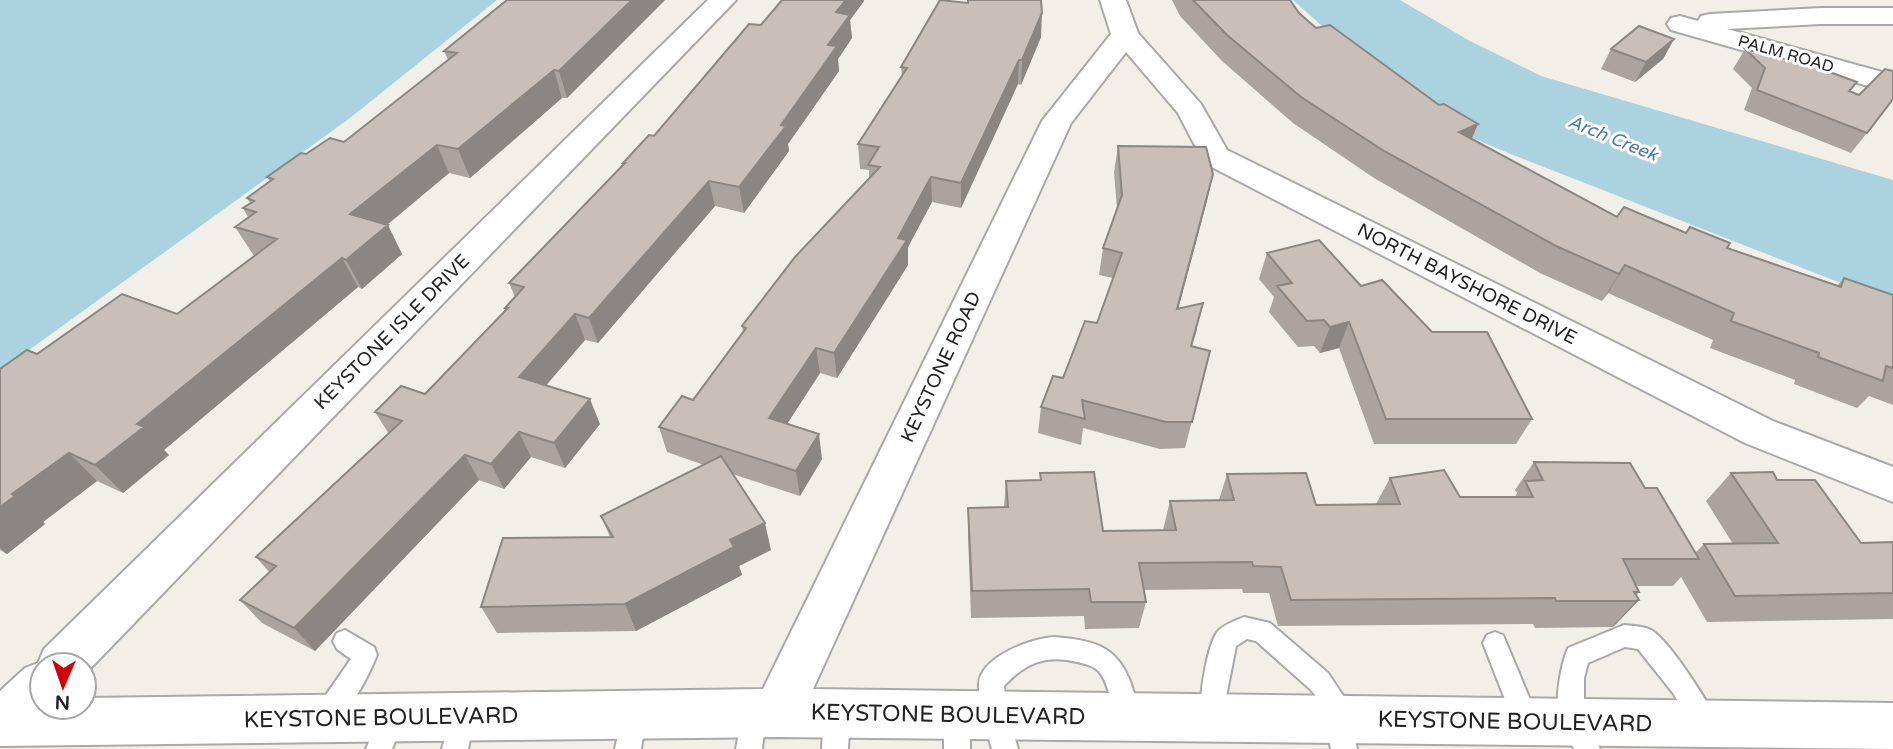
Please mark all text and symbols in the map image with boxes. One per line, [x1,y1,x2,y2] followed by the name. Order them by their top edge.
[1736,31,1836,77] street label: PALM ROAD
[1565,110,1662,166] water label: Arch Creek
[1353,219,1581,349] street label: NORTH BAYSHORE DRIVE
[310,250,474,414] street label: KEYSTONE ISLE DRIVE
[896,288,986,446] street label: KEYSTONE ROAD
[28,651,98,721] north arrow
[54,691,70,713] text: N
[810,699,1086,731] street label: KEYSTONE BOULEVARD
[243,702,519,734] street label: KEYSTONE BOULEVARD
[1377,706,1653,738] street label: KEYSTONE BOULEVARD

